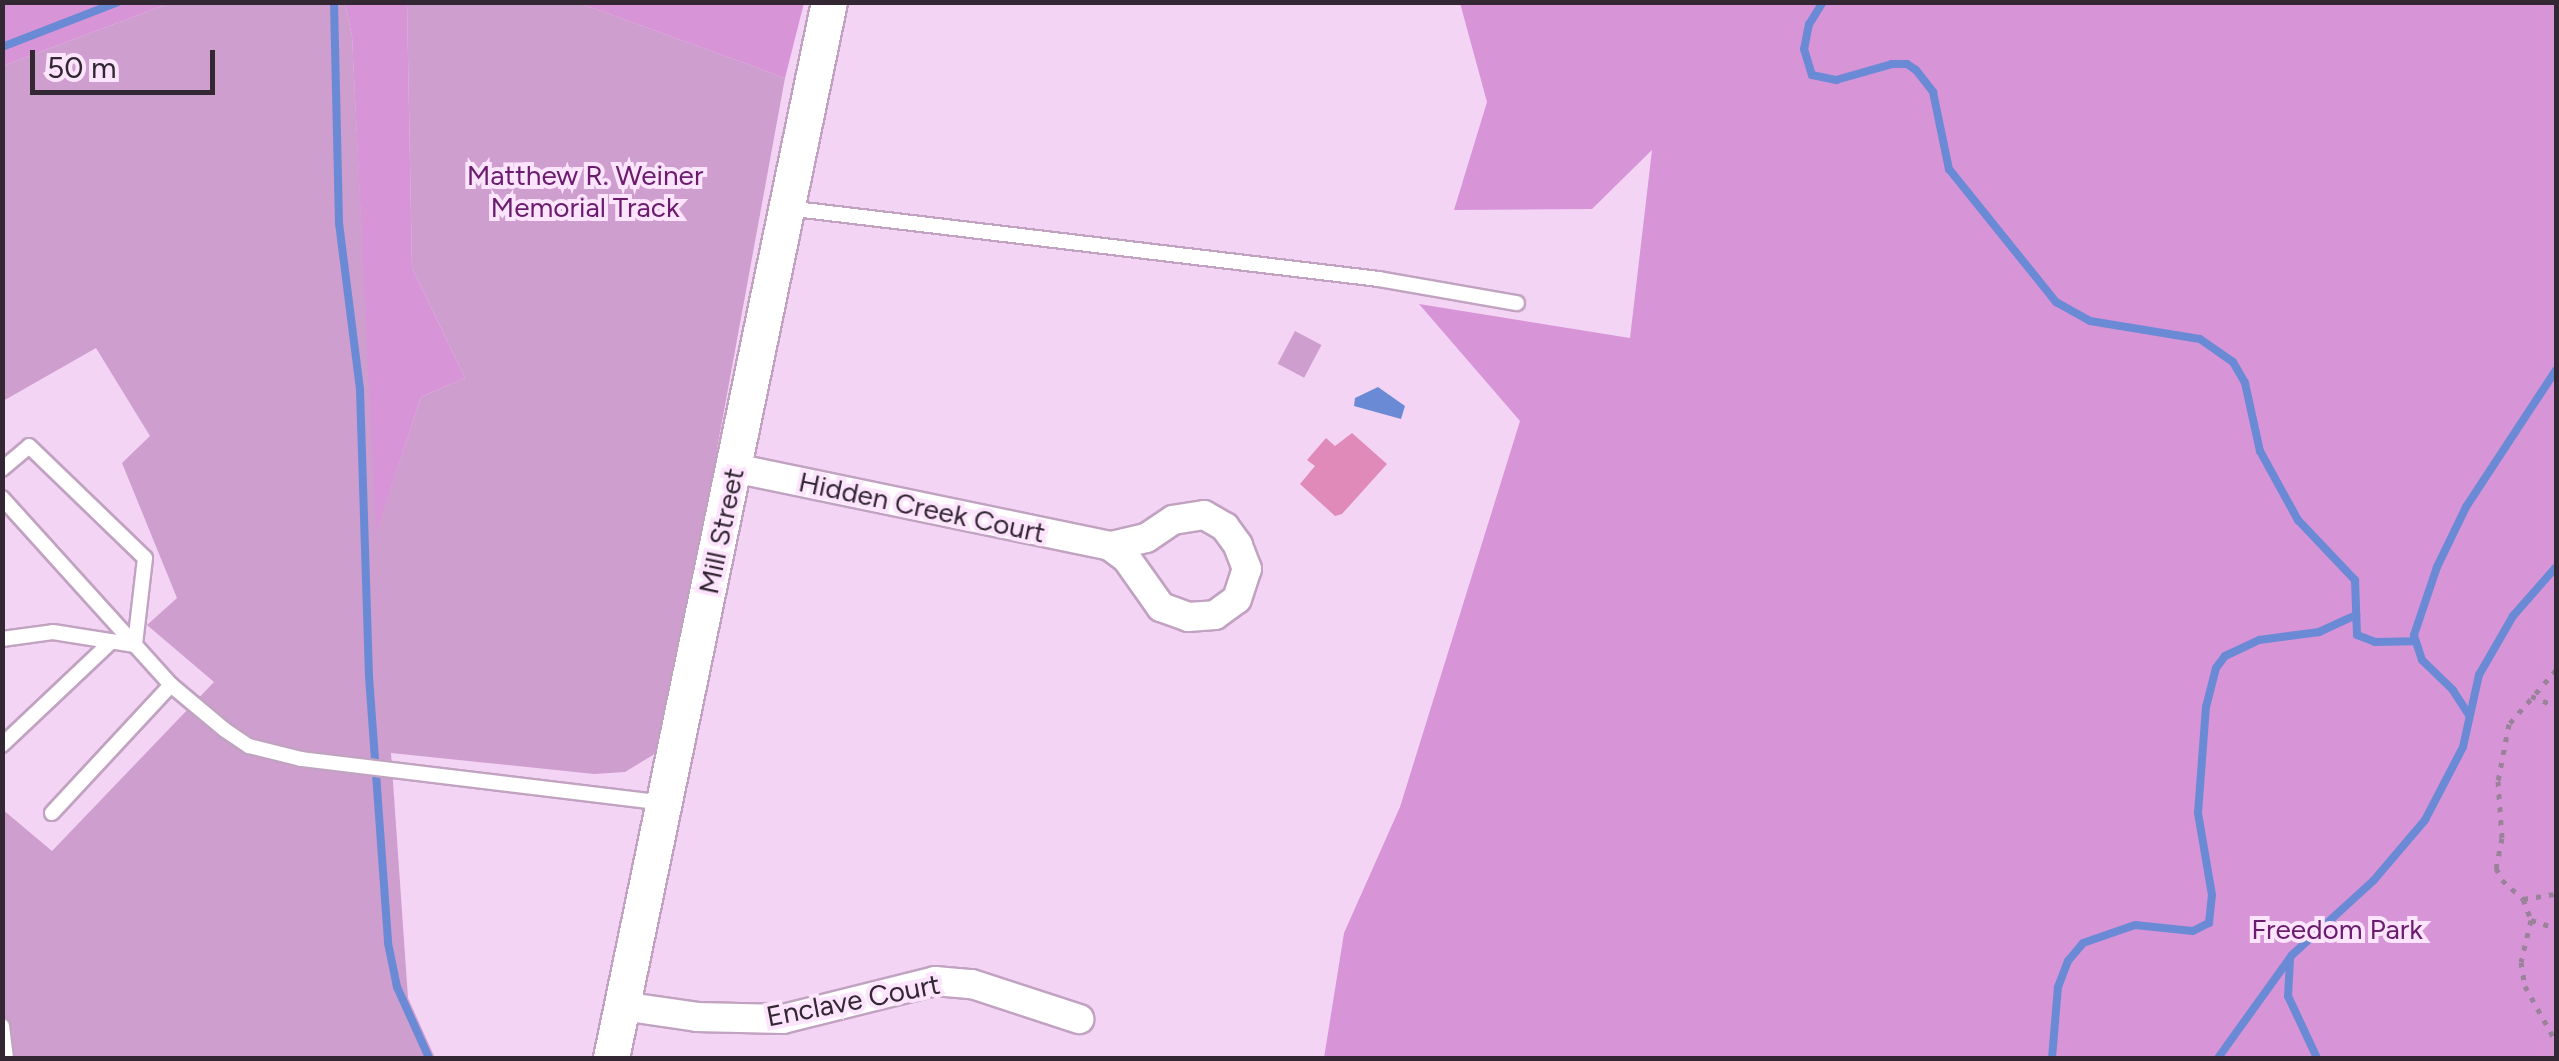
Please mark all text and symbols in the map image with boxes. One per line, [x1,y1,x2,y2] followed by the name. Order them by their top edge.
[35,30,220,92] scale bar
[47,49,116,86] text: 50 m
[467,158,703,224] park label: Matthew R. Weiner Memorial Track
[796,464,1048,550] street label: Hidden Creek Court
[691,465,751,597] street label: Mill Street
[2251,912,2423,946] park label: Freedom Park
[763,967,943,1033] street label: Enclave Court

